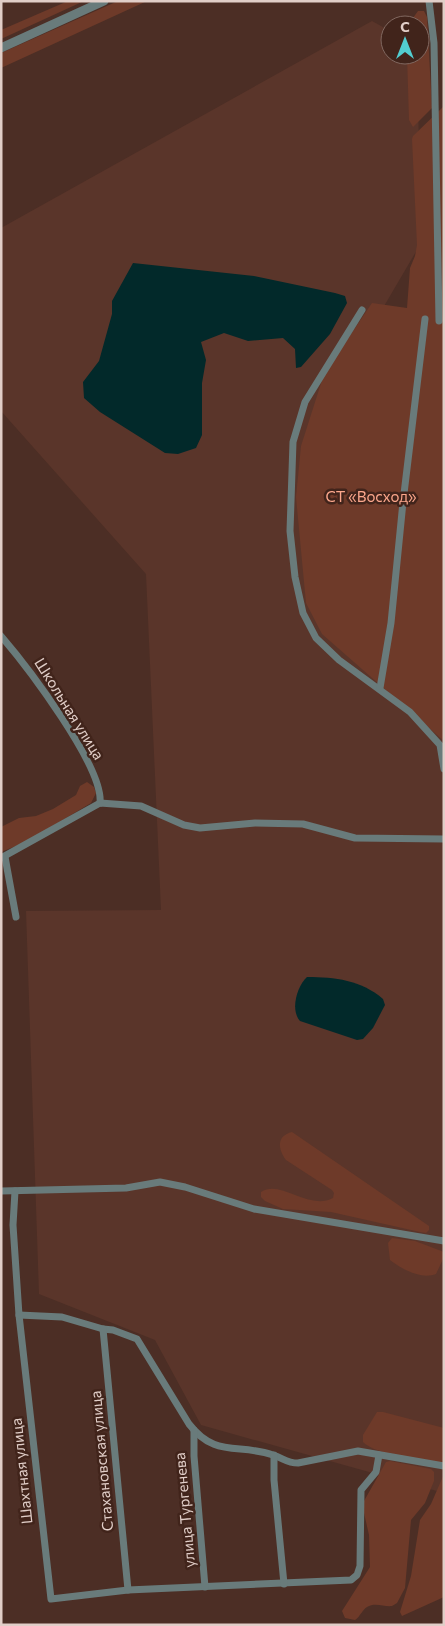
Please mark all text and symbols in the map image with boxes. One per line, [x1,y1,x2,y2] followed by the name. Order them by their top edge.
[380,15,430,65] north arrow
[400,18,410,35] text: С
[325,487,417,505] park label: СТ «Восход»
[31,654,108,763] street label: Школьная улица
[86,1390,116,1532] street label: Стахановская улица
[6,1417,36,1525] street label: Шахтная улица
[170,1452,198,1568] street label: улица Тургенева

